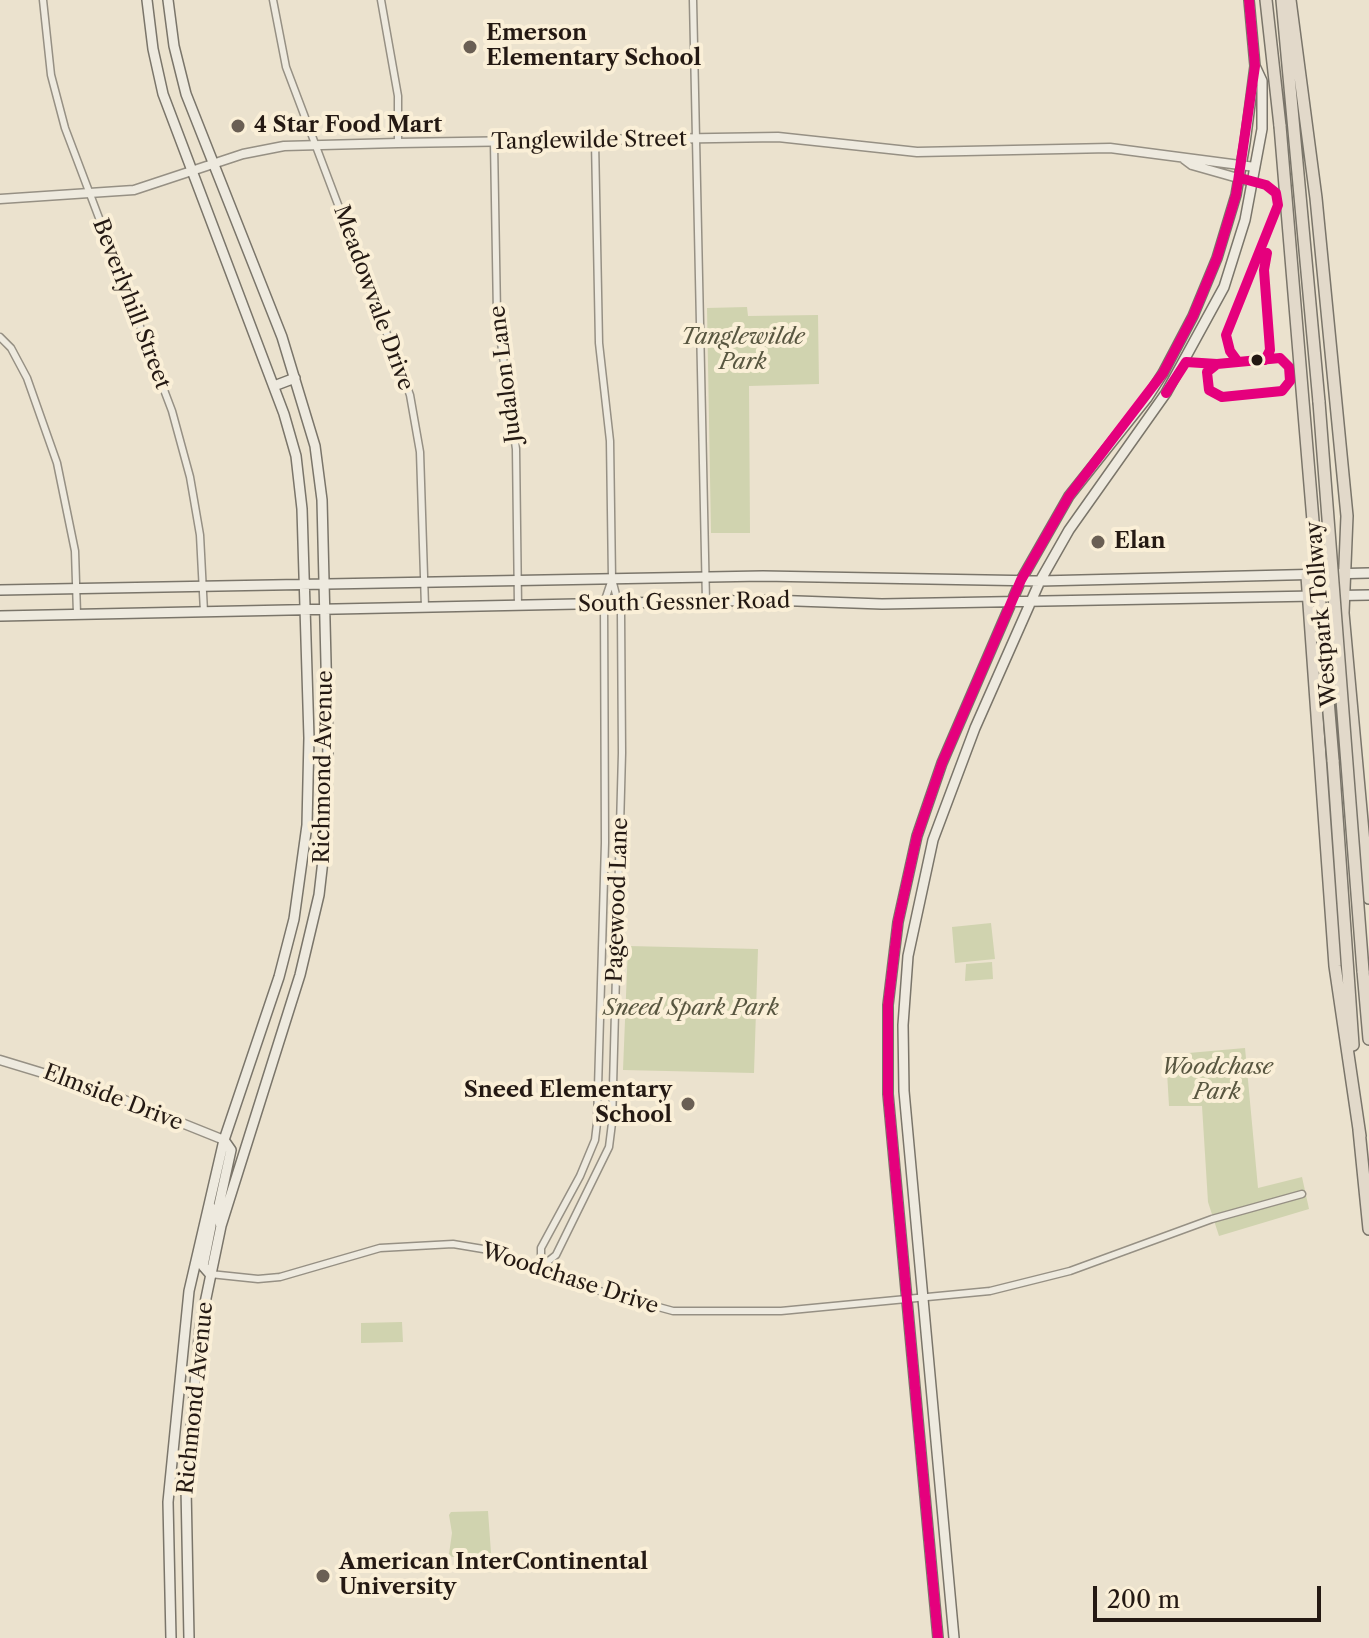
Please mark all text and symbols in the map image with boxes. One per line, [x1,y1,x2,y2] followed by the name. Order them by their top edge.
[486,21,701,72] place label: Emerson Elementary School
[461,38,479,56] marker: Emerson Elementary School
[254,113,442,139] place label: 4 Star Food Mart
[229,117,247,135] marker: 4 Star Food Mart
[491,126,687,156] street label: Tanglewilde Street
[327,202,419,394] street label: Meadowvale Drive
[86,215,176,393] street label: Beverlyhill Street
[484,304,528,444] street label: Judalon Lane
[681,325,805,376] park label: Tanglewilde Park
[1249,352,1265,368] unlabelled marker
[1301,520,1343,708] street label: Westpark Tollway
[1114,529,1165,555] place label: Elan
[1089,533,1107,551] marker: Elan
[578,588,790,618] street label: South Gessner Road
[309,670,339,864] street label: Richmond Avenue
[602,817,634,983] street label: Pagewood Lane
[603,996,779,1022] park label: Sneed Spark Park
[1161,1055,1273,1106] park label: Woodchase Park
[40,1059,186,1137] street label: Elmside Drive
[464,1078,672,1130] place label: Sneed Elementary School
[679,1095,697,1113] marker: Sneed Elementary School
[478,1238,662,1320] street label: Woodchase Drive
[173,1300,219,1496] street label: Richmond Avenue
[339,1550,648,1602] place label: American InterContinental University
[314,1567,332,1585] marker: American InterContinental University
[1097,1570,1325,1620] scale bar
[1107,1585,1180,1614] text: 200 m

